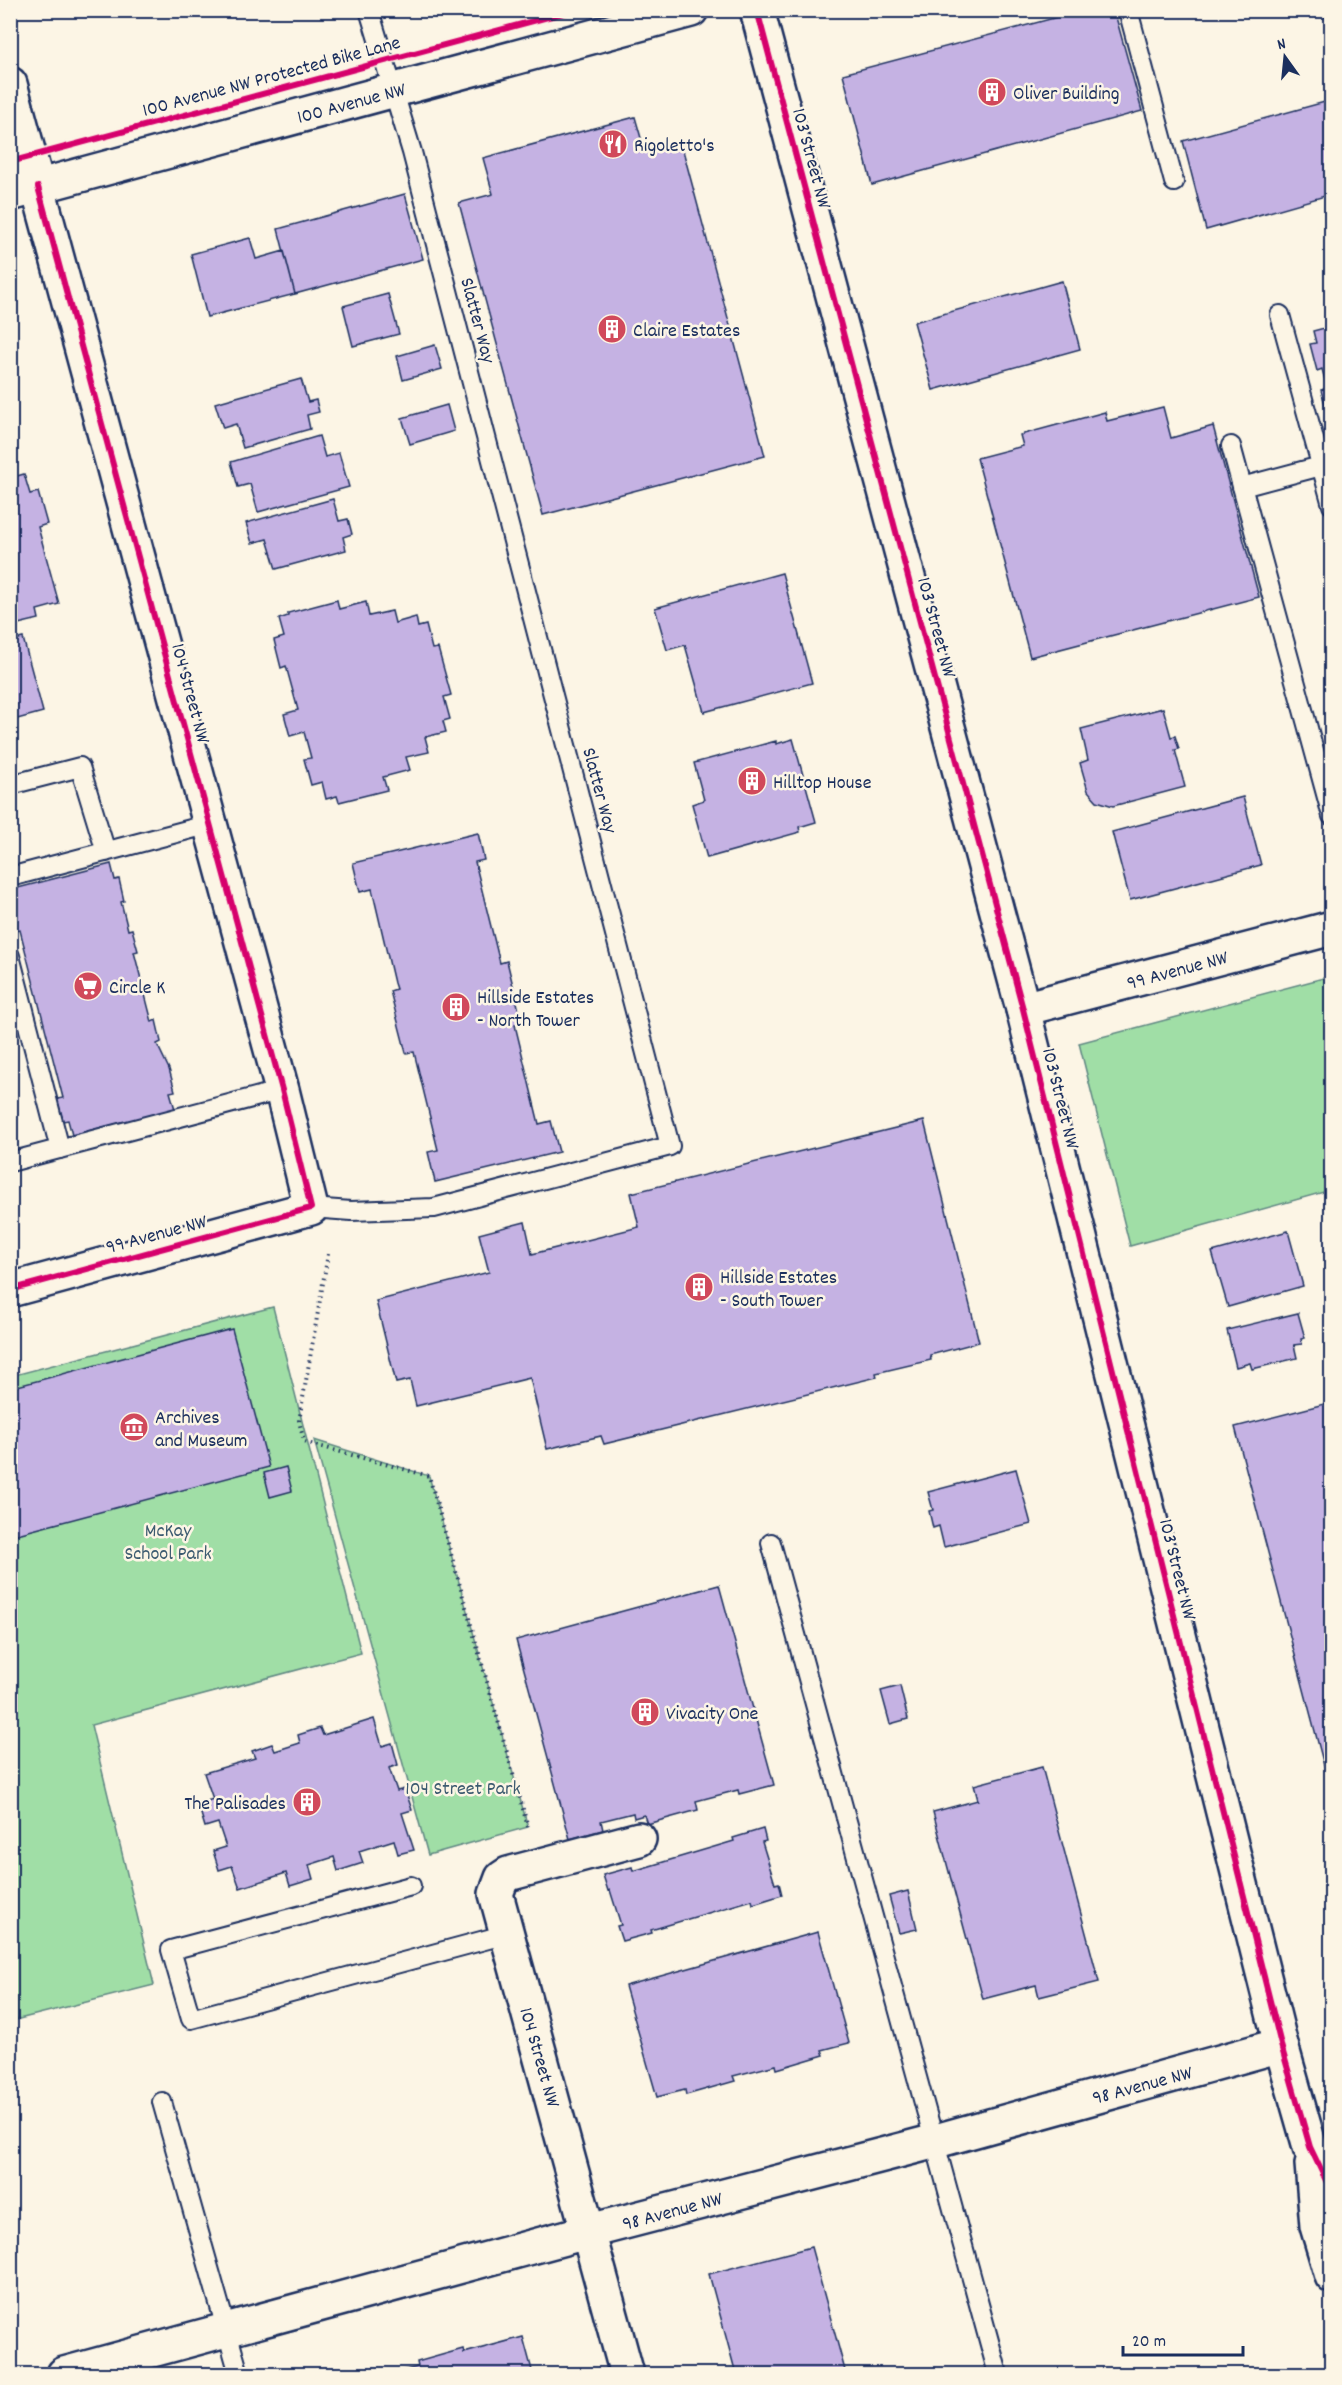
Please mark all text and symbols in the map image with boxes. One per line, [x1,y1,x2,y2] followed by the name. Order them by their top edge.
[1255,27,1315,87] north arrow
[139,29,403,121] street label: 100 Avenue NW Protected Bike Lane
[1275,33,1289,57] text: N
[294,76,408,128] street label: 100 Avenue NW
[976,76,1008,108] building icon: Oliver Building
[1013,81,1120,109] place label: Oliver Building
[783,105,837,213] street label: 103 Street NW
[597,128,629,160] restaurant icon: Rigoletto's
[634,133,715,161] place label: Rigoletto's
[451,275,501,368] street label: Slatter Way
[596,313,628,345] building icon: Claire Estates
[633,318,740,346] place label: Claire Estates
[908,574,962,682] street label: 103 Street NW
[162,641,216,748] street label: 104 Street NW
[573,745,623,838] street label: Slatter Way
[736,765,768,797] building icon: Hilltop House
[773,770,872,798] place label: Hilltop House
[1124,945,1232,999] street label: 99 Avenue NW
[72,970,104,1002] supermarket icon: Circle K
[109,975,165,1003] place label: Circle K
[477,985,594,1036] place label: Hillside Estates - North Tower
[440,991,472,1023] building icon: Hillside Estates - North Tower
[1033,1045,1085,1153] street label: 103 Street NW
[103,1209,211,1263] street label: 99 Avenue NW
[720,1265,837,1316] place label: Hillside Estates - South Tower
[683,1271,715,1303] building icon: Hillside Estates - South Tower
[155,1405,248,1456] place label: Archives and Museum
[118,1411,150,1443] museum icon: Archives and Museum
[1150,1516,1202,1624] street label: 103 Street NW
[124,1518,212,1569] park label: McKay School Park
[629,1696,661,1728] building icon: Vivacity One
[666,1701,758,1729] place label: Vivacity One
[405,1776,521,1804] park label: 104 Street Park
[291,1786,323,1818] building icon: The Palisades
[184,1791,286,1819] place label: The Palisades
[511,2005,566,2112] street label: 104 Street NW
[1090,2060,1196,2114] street label: 98 Avenue NW
[620,2186,726,2240] street label: 98 Avenue NW
[1123,2319,1243,2357] scale bar
[1132,2330,1166,2355] text: 20 m

